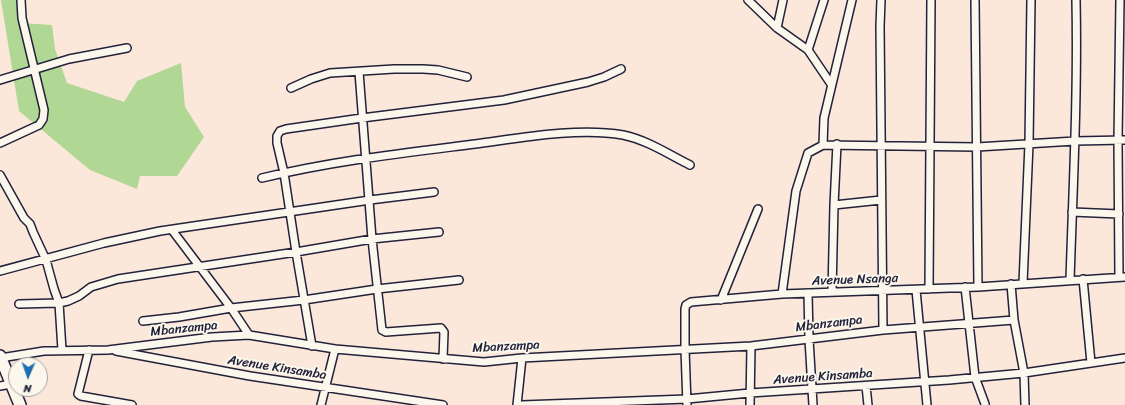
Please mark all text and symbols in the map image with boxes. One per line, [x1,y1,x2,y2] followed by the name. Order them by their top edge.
[812,271,898,289] street label: Avenue Nsanga
[795,312,863,336] street label: Mbanzampa
[150,318,218,340] street label: Mbanzampa
[472,337,540,357] street label: Mbanzampa
[227,353,327,383] street label: Avenue Kinsamba
[8,357,48,397] north arrow
[773,366,873,388] street label: Avenue Kinsamba
[23,379,32,398] text: N

